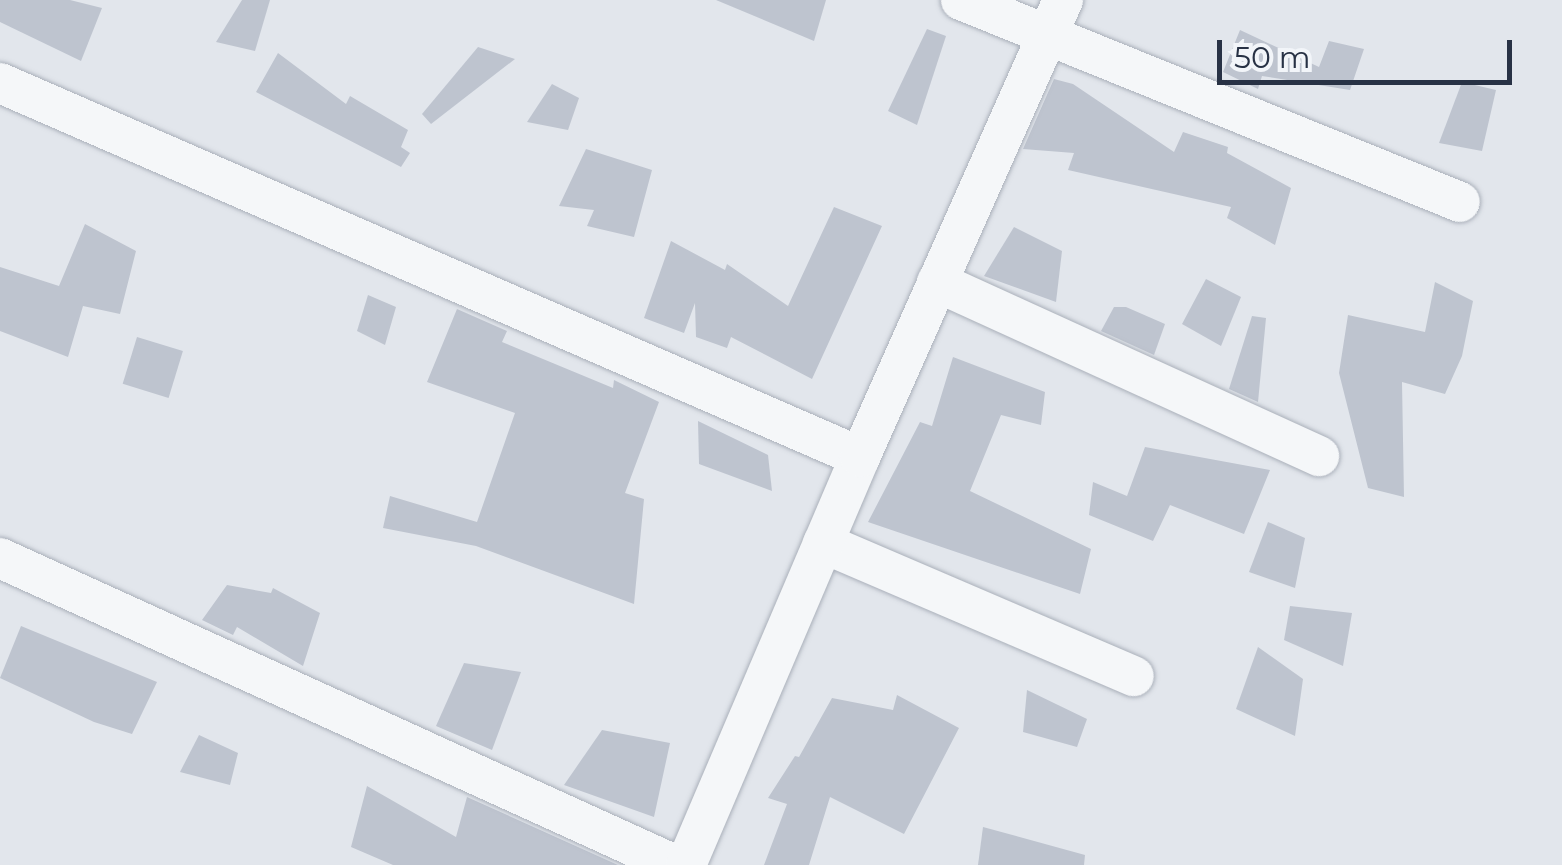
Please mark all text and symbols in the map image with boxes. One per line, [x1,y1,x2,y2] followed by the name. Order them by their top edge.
[1222,20,1517,82] scale bar
[1234,39,1311,76] text: 50 m

